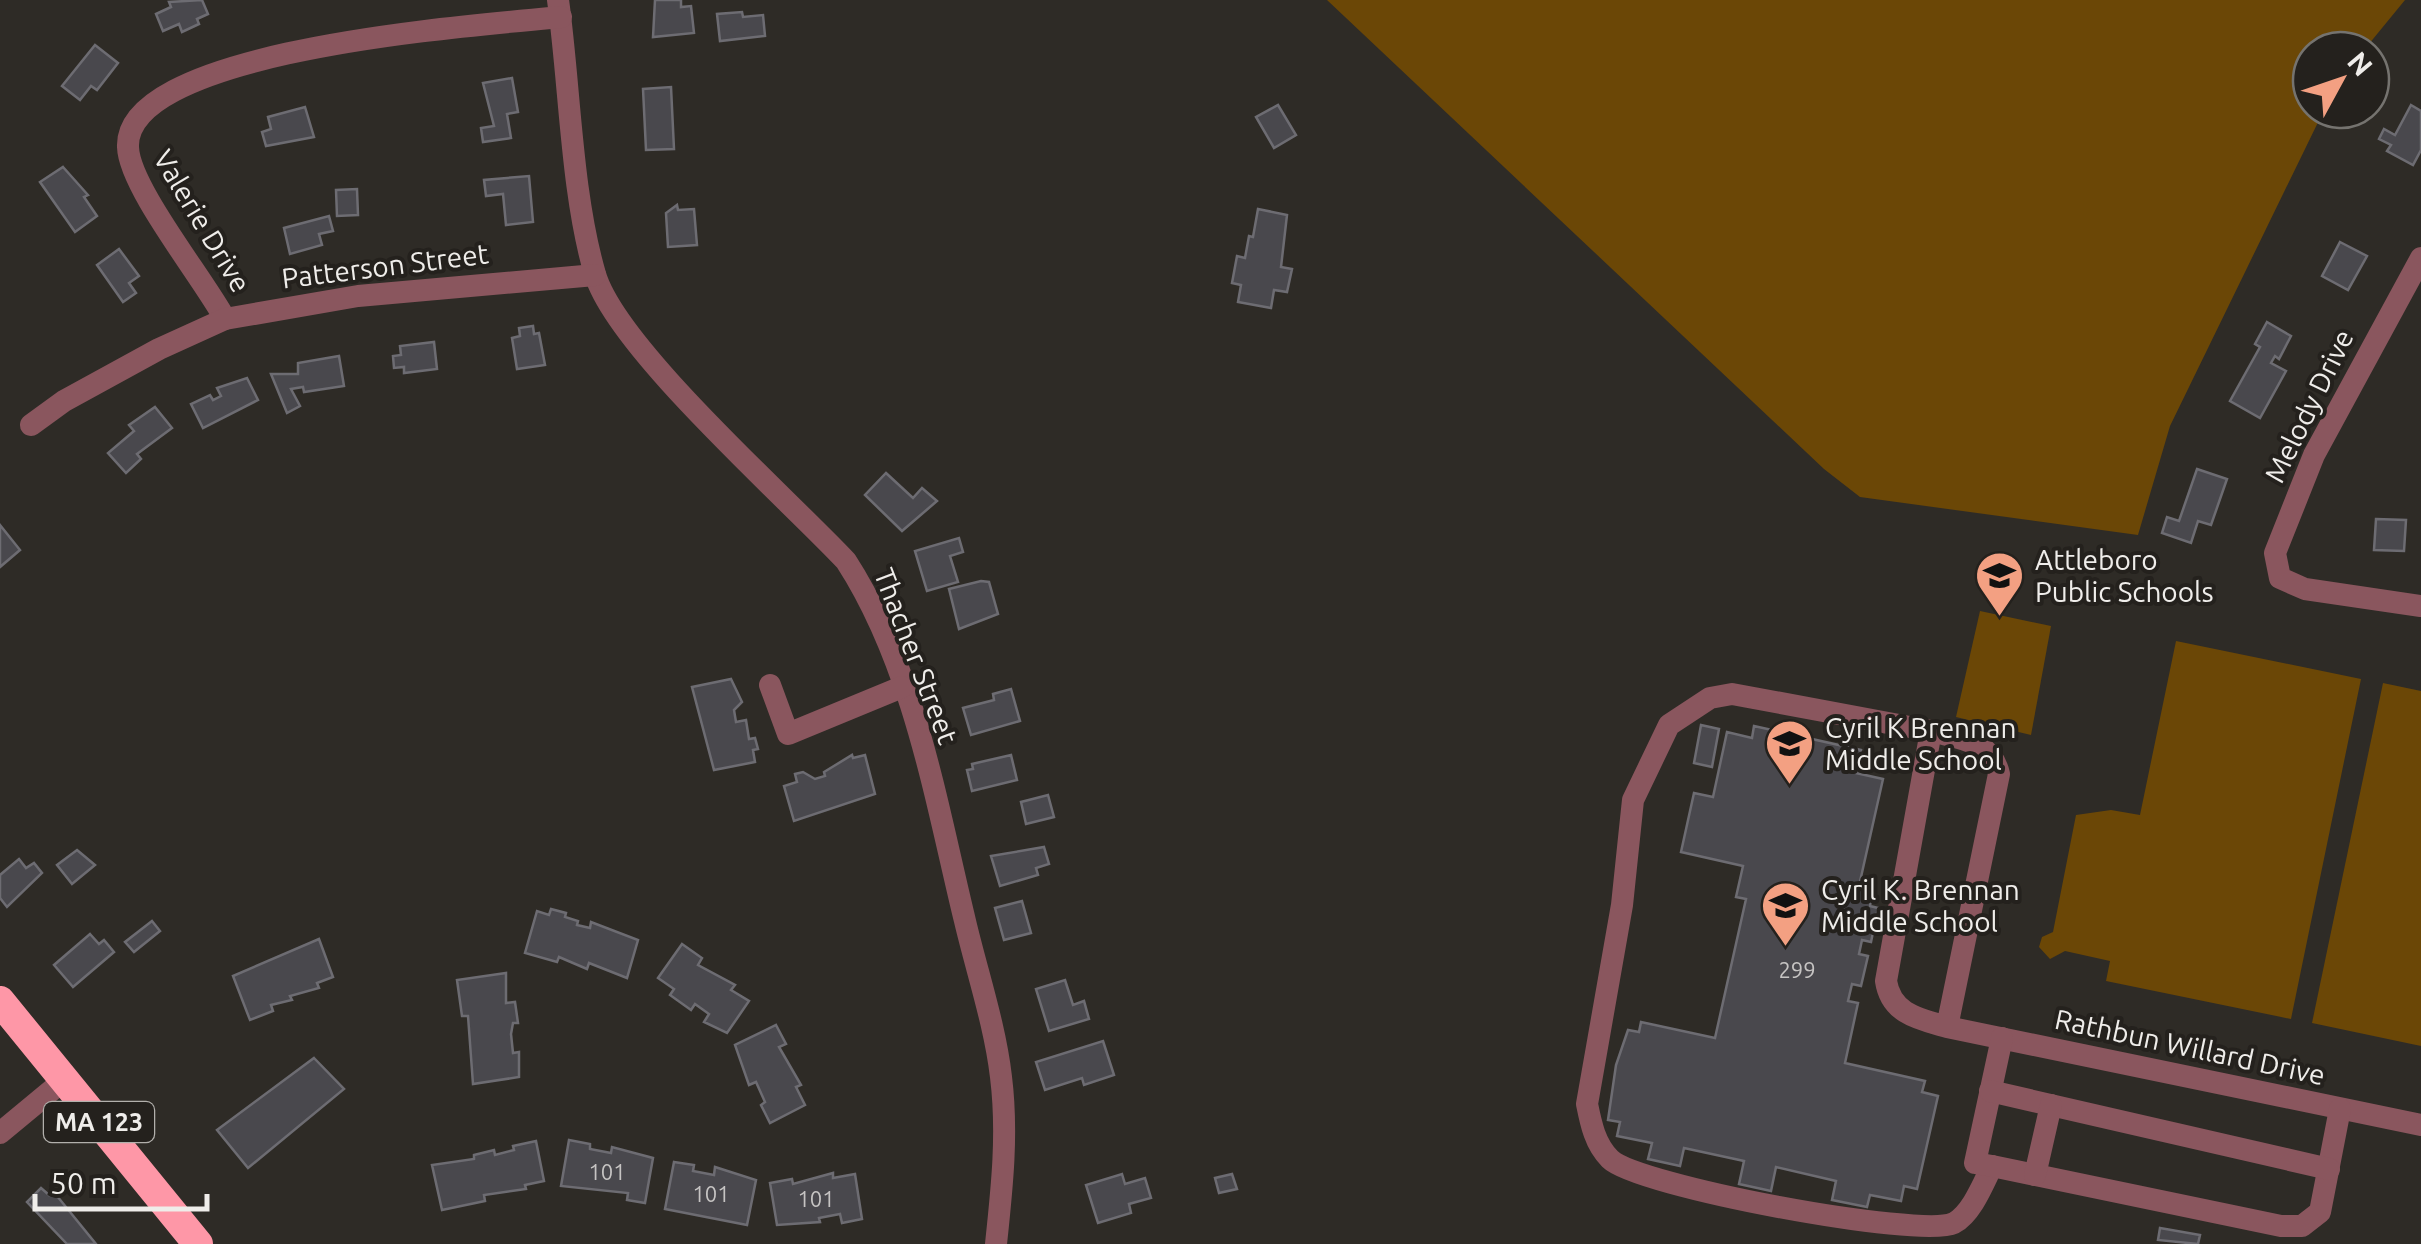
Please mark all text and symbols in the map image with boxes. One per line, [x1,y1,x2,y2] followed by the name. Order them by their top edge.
[2291,30,2391,130] north arrow
[2342,46,2379,82] text: N
[148,144,257,297] street label: Valerie Drive
[280,237,490,294] street label: Patterson Street
[2258,324,2359,487] street label: Melody Drive
[2035,544,2214,607] place label: Attleboro Public Schools
[1974,550,2026,618] school or university icon: Attleboro Public Schools
[869,564,964,748] street label: Thacher Street
[1825,712,2016,775] place label: Cyril K Brennan Middle School
[1764,718,1816,786] school or university icon: Cyril K Brennan Middle School
[1821,874,2020,937] place label: Cyril K. Brennan Middle School
[1760,880,1812,948] school or university icon: Cyril K. Brennan Middle School
[1778,957,1816,982] house number: 299
[2052,1003,2328,1090] street label: Rathbun Willard Drive
[44,1102,154,1142] road number: MA 123
[35,1149,208,1211] scale bar
[588,1159,626,1184] house number: 101
[50,1166,117,1200] text: 50 m
[692,1181,730,1206] house number: 101
[797,1186,835,1211] house number: 101

